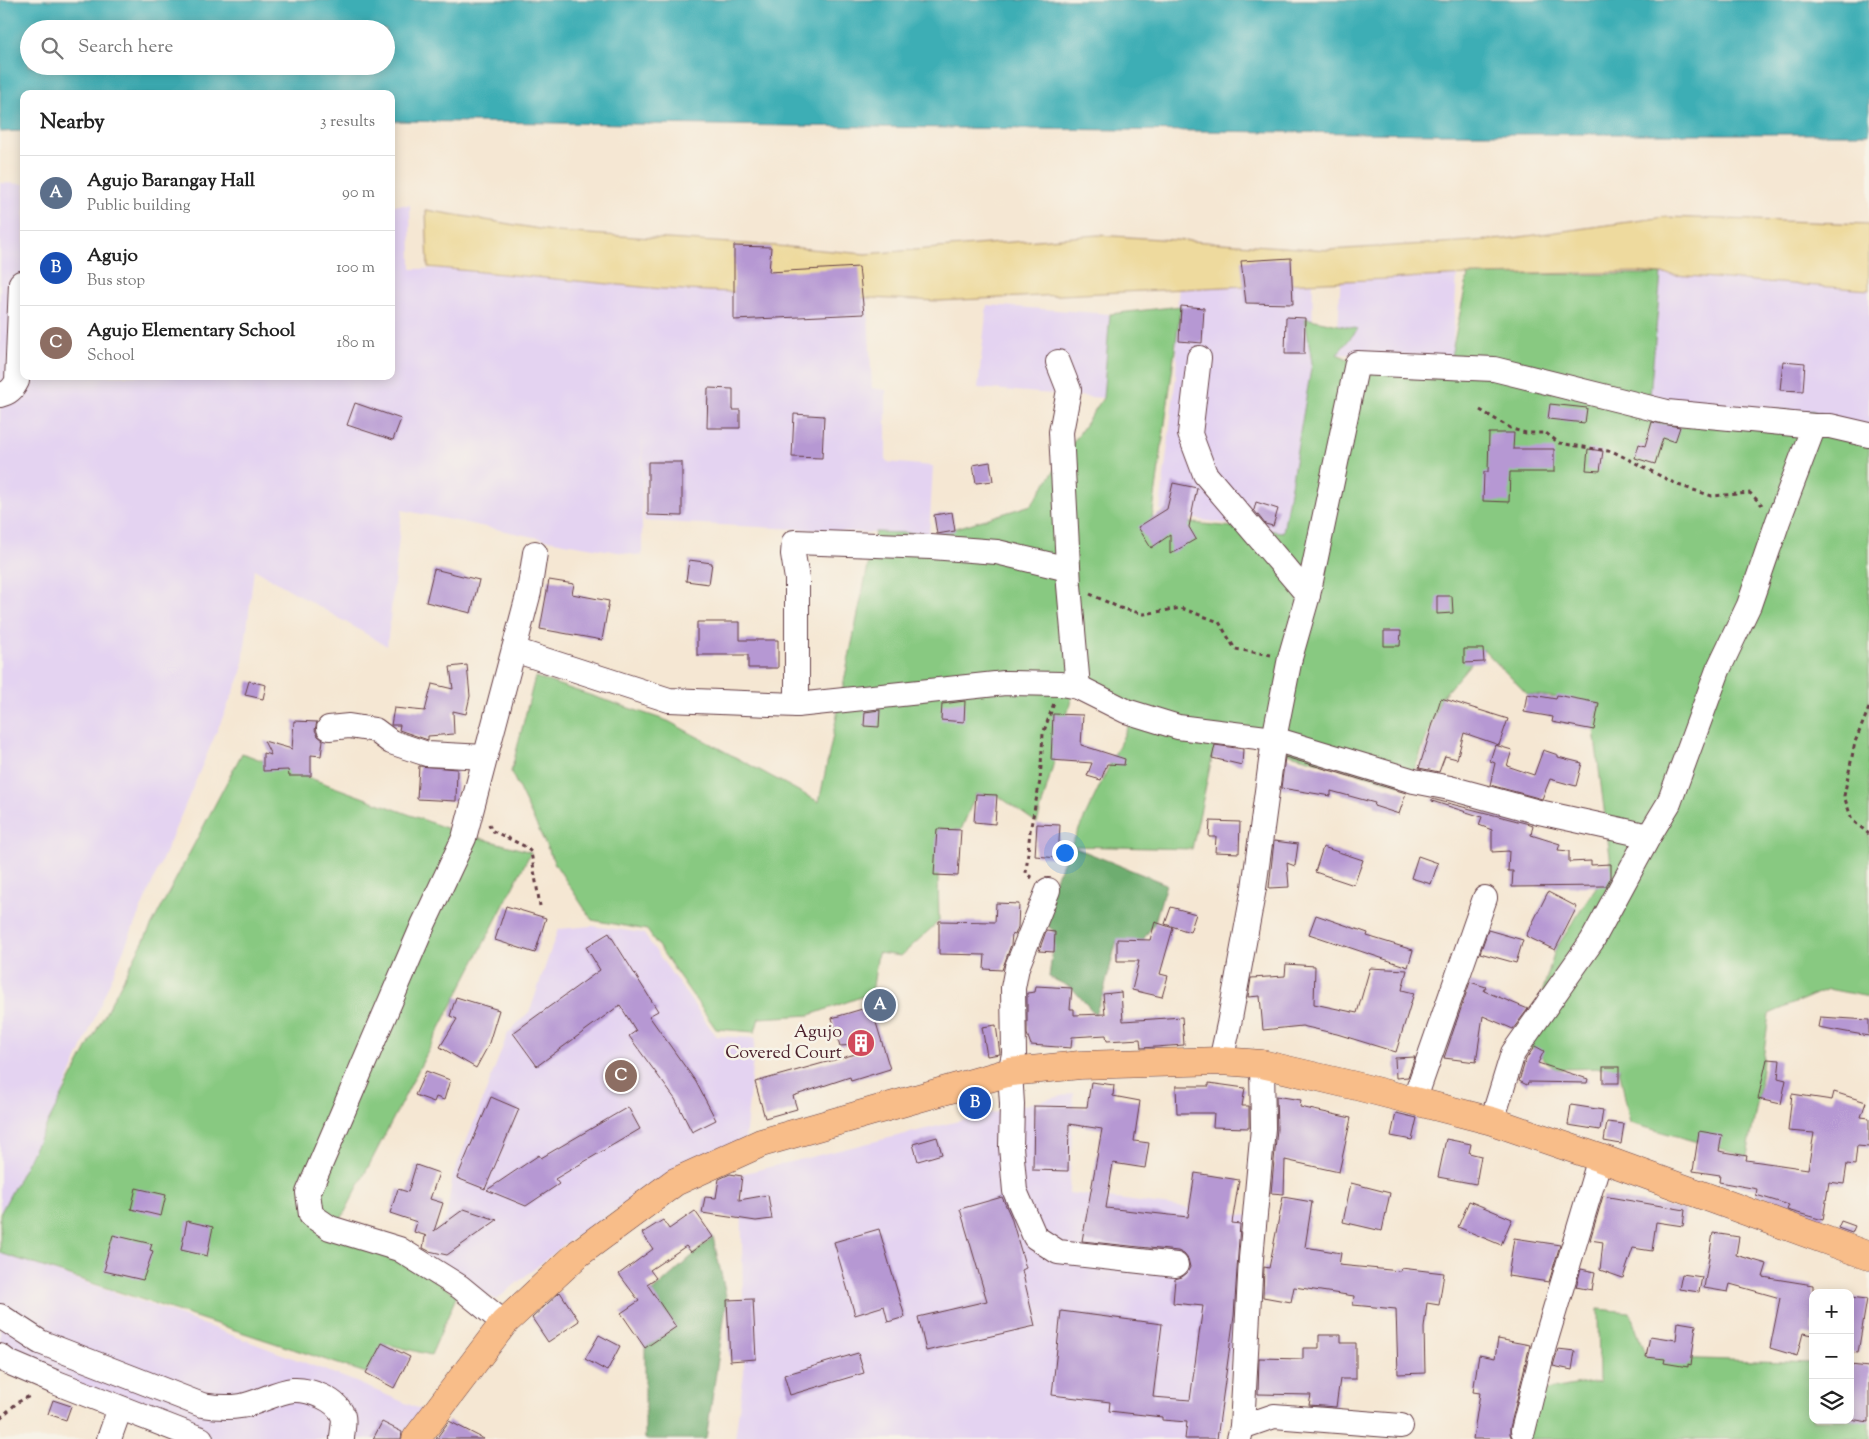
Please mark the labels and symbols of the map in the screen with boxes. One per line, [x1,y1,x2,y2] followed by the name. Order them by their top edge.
[1052,840,1078,866] your location
[864,986,896,1024] pin: A
[725,1020,842,1067] place label: Agujo Covered Court
[846,1028,876,1058] building icon: Agujo Covered Court
[605,1057,637,1095] pin: C
[959,1084,991,1122] pin: B

